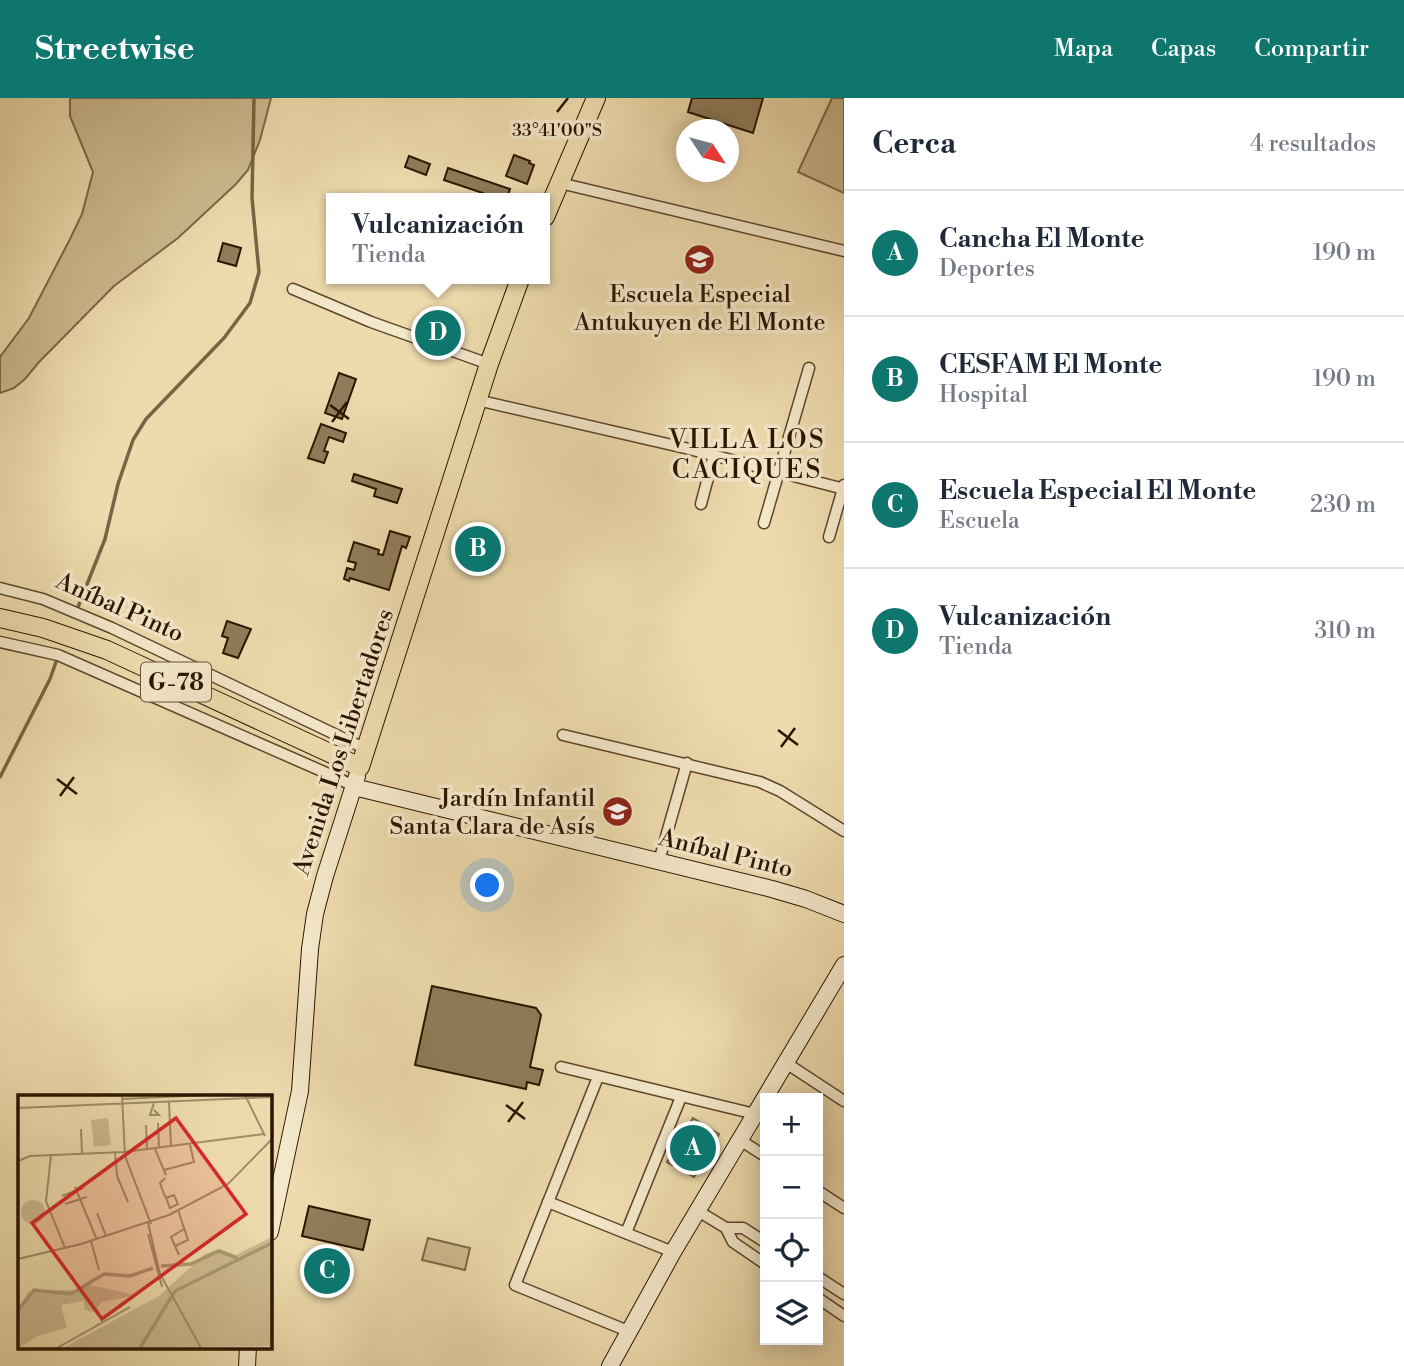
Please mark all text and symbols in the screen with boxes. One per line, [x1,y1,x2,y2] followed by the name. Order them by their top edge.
[35,29,195,70] text: Streetwise
[1054,34,1113,64] text: Mapa
[1151,34,1216,64] text: Capas
[1254,34,1369,64] text: Compartir
[512,119,602,142] text: 33°41'00"S
[676,119,739,182] north arrow
[872,125,956,163] text: Cerca
[1250,130,1376,158] text: 4 resultados
[326,193,550,284] popup
[352,209,524,241] text: Vulcanización
[939,223,1145,255] text: Cancha El Monte
[887,239,903,267] text: A
[1313,239,1376,267] text: 190 m
[352,241,426,269] text: Tienda
[683,243,717,277] school or university icon: Escuela Especial Antukuyen de El Monte
[939,255,1035,283] text: Deportes
[573,280,826,338] place label: Escuela Especial Antukuyen de El Monte
[415,307,461,359] pin: D
[939,349,1162,381] text: CESFAM El Monte
[886,365,904,393] text: B
[1313,365,1376,393] text: 190 m
[939,381,1028,409] text: Hospital
[667,424,826,486] district label: VILLA LOS CACIQUES
[939,475,1256,507] text: Escuela Especial El Monte
[887,491,903,519] text: C
[1310,491,1376,519] text: 230 m
[939,507,1020,535] text: Escuela
[455,523,501,575] pin: B
[50,566,188,649] street label: Aníbal Pinto
[939,601,1111,633] text: Vulcanización
[286,605,401,880] street label: Avenida Los Libertadores
[886,617,904,645] text: D
[1315,617,1376,645] text: 310 m
[939,633,1013,661] text: Tienda
[141,662,211,702] road number: G-78
[390,784,595,842] place label: Jardín Infantil Santa Clara de Asís
[601,795,635,829] school or university icon: Jardín Infantil Santa Clara de Asís
[655,823,796,885] street label: Aníbal Pinto
[470,868,504,902] your location
[760,1093,823,1345] map controls
[760,1093,823,1156] button: +
[18,1095,271,1348] inset map
[670,1122,716,1174] pin: A
[760,1156,823,1219] button: −
[760,1219,823,1282] button: locate
[304,1245,350,1297] pin: C
[760,1282,823,1345] button: layers

